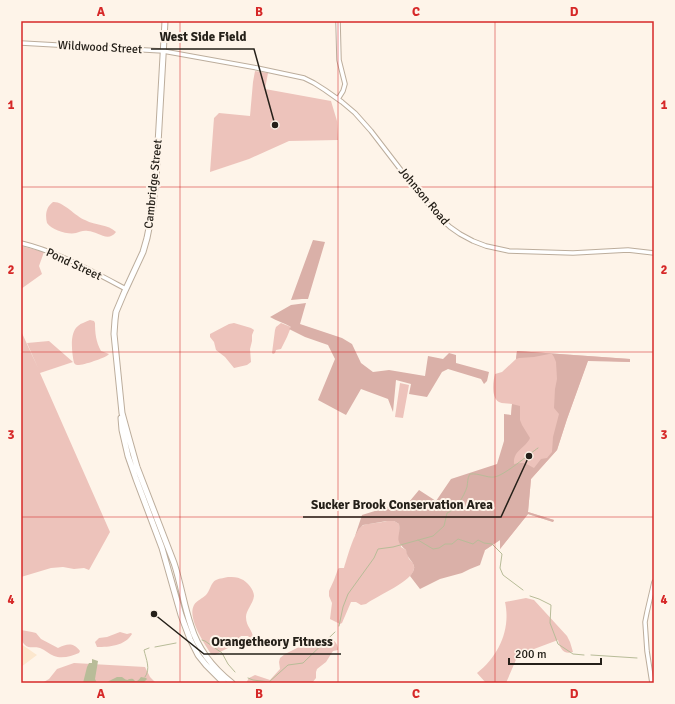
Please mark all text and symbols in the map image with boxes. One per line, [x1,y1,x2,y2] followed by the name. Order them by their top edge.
[97,4,106,20] text: A
[255,4,263,20] text: B
[412,4,420,20] text: C
[570,4,579,20] text: D
[151,24,254,49] callout: West Side Field
[160,29,246,45] text: West Side Field
[57,38,143,57] street label: Wildwood Street
[7,97,15,113] text: 1
[660,97,668,113] text: 1
[141,139,166,229] street label: Cambridge Street
[395,164,452,228] street label: Johnson Road
[44,245,104,284] street label: Pond Street
[7,262,15,278] text: 2
[660,262,668,278] text: 2
[7,427,15,443] text: 3
[660,427,668,443] text: 3
[303,492,501,517] callout: Sucker Brook Conservation Area
[311,497,493,513] text: Sucker Brook Conservation Area
[7,592,15,608] text: 4
[660,592,668,608] text: 4
[204,629,341,654] callout: Orangetheory Fitness
[211,634,333,650] text: Orangetheory Fitness
[509,640,601,666] scale bar
[515,647,547,662] text: 200 m
[97,686,106,702] text: A
[255,686,263,702] text: B
[412,686,420,702] text: C
[570,686,579,702] text: D

